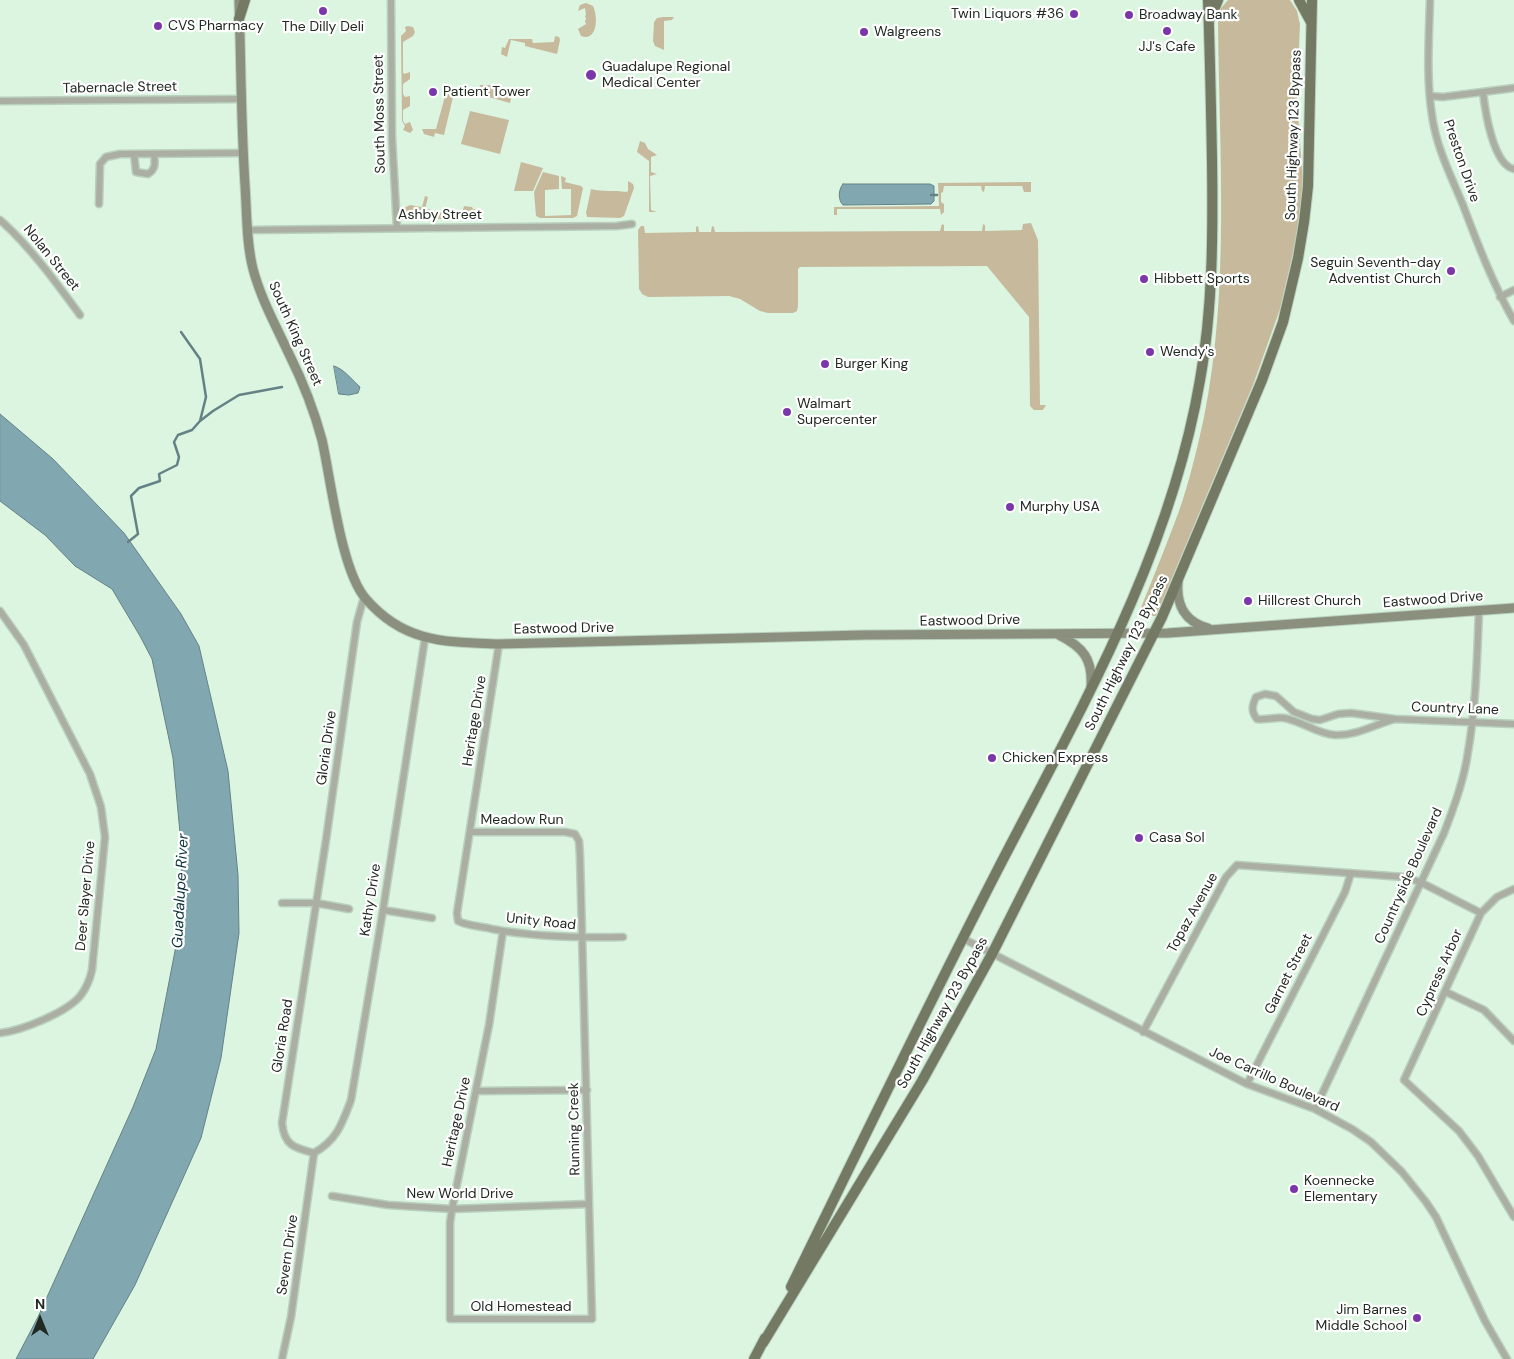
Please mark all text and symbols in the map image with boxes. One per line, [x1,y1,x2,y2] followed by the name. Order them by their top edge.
[317,5,329,17] marker: The Dilly Deli
[951,6,1064,22] place label: Twin Liquors #36
[1139,7,1238,23] place label: Broadway Bank
[1068,8,1080,20] marker: Twin Liquors #36
[1123,9,1135,21] marker: Broadway Bank
[168,18,264,34] place label: CVS Pharmacy
[282,19,364,35] place label: The Dilly Deli
[152,20,164,32] marker: CVS Pharmacy
[874,24,941,40] place label: Walgreens
[1161,25,1173,37] marker: JJ's Cafe
[858,26,870,38] marker: Walgreens
[1138,39,1196,55] place label: JJ's Cafe
[1283,49,1305,221] street label: South Highway 123 Bypass
[371,54,389,174] street label: South Moss Street
[602,59,730,92] place label: Guadalupe Regional Medical Center
[584,68,598,82] marker: Guadalupe Regional Medical Center
[63,79,177,97] street label: Tabernacle Street
[443,84,530,100] place label: Patient Tower
[427,86,439,98] marker: Patient Tower
[1439,118,1483,204] street label: Preston Drive
[398,207,482,223] street label: Ashby Street
[19,222,83,294] street label: Nolan Street
[1310,255,1441,288] place label: Seguin Seventh-day Adventist Church
[1445,265,1457,277] marker: Seguin Seventh-day Adventist Church
[1154,271,1250,287] place label: Hibbett Sports
[1138,273,1150,285] marker: Hibbett Sports
[264,279,326,389] street label: South King Street
[1160,344,1215,360] place label: Wendy's
[1144,346,1156,358] marker: Wendy's
[835,356,908,372] place label: Burger King
[819,358,831,370] marker: Burger King
[797,396,877,428] place label: Walmart Supercenter
[781,406,793,418] marker: Walmart Supercenter
[1020,499,1100,515] place label: Murphy USA
[1004,501,1016,513] marker: Murphy USA
[1082,573,1172,733] street label: South Highway 123 Bypass
[1382,588,1484,612] street label: Eastwood Drive
[1258,593,1361,609] place label: Hillcrest Church
[1242,595,1254,607] marker: Hillcrest Church
[920,612,1020,630] street label: Eastwood Drive
[514,620,614,638] street label: Eastwood Drive
[460,675,490,767] street label: Heritage Drive
[1411,699,1499,719] street label: Country Lane
[313,710,341,786] street label: Gloria Drive
[1002,750,1108,766] place label: Chicken Express
[986,752,998,764] marker: Chicken Express
[1371,805,1447,947] street label: Countryside Boulevard
[481,812,563,828] street label: Meadow Run
[1149,830,1205,846] place label: Casa Sol
[1133,832,1145,844] marker: Casa Sol
[169,833,193,949] water label: Guadalupe River
[73,840,99,952] street label: Deer Slayer Drive
[357,862,385,938] street label: Kathy Drive
[1164,870,1222,956] street label: Topaz Avenue
[505,910,577,934] street label: Unity Road
[1413,927,1467,1019] street label: Cypress Arbor
[1262,931,1316,1017] street label: Garnet Street
[894,934,992,1092] street label: South Highway 123 Bypass
[269,998,297,1074] street label: Gloria Road
[1206,1044,1342,1116] street label: Joe Carrillo Boulevard
[439,1076,475,1168] street label: Heritage Drive
[566,1082,584,1176] street label: Running Creek
[1304,1173,1378,1206] place label: Koennecke Elementary
[1288,1183,1300,1195] marker: Koennecke Elementary
[407,1186,513,1202] street label: New World Drive
[274,1214,302,1296] street label: Severn Drive
[15,1294,65,1344] north arrow
[35,1295,45,1313] text: N
[470,1299,572,1315] street label: Old Homestead
[1316,1302,1407,1334] place label: Jim Barnes Middle School
[1411,1312,1423,1324] marker: Jim Barnes Middle School

